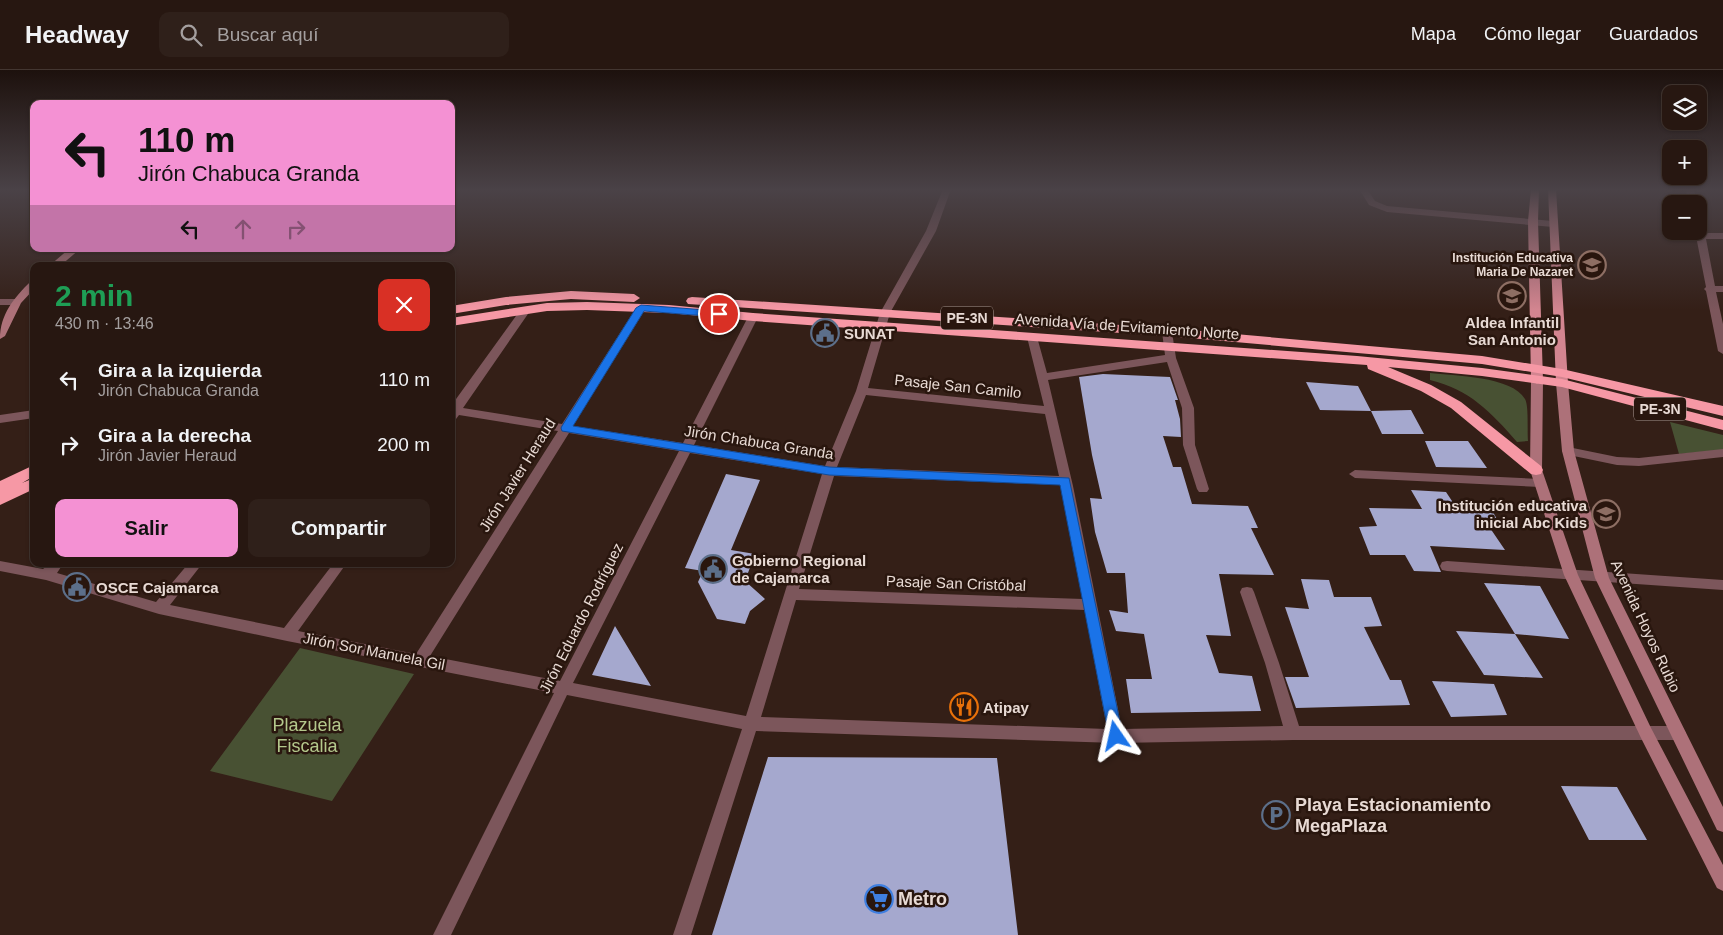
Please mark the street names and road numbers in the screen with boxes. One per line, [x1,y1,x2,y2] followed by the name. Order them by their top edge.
[941,307,993,330] road number: PE-3N
[1014,310,1240,342] street label: Avenida Vía de Evitamiento Norte
[894,371,1022,401] street label: Pasaje San Camilo
[1634,398,1686,420] road number: PE-3N
[475,415,559,535] street label: Jirón Javier Heraud
[683,422,836,462] street label: Jirón Chabuca Granda
[536,540,626,696] street label: Jirón Eduardo Rodríguez
[1608,557,1684,695] street label: Avenida Hoyos Rubio
[886,572,1026,594] street label: Pasaje San Cristóbal
[302,629,446,673] street label: Jirón Sor Manuela Gil

